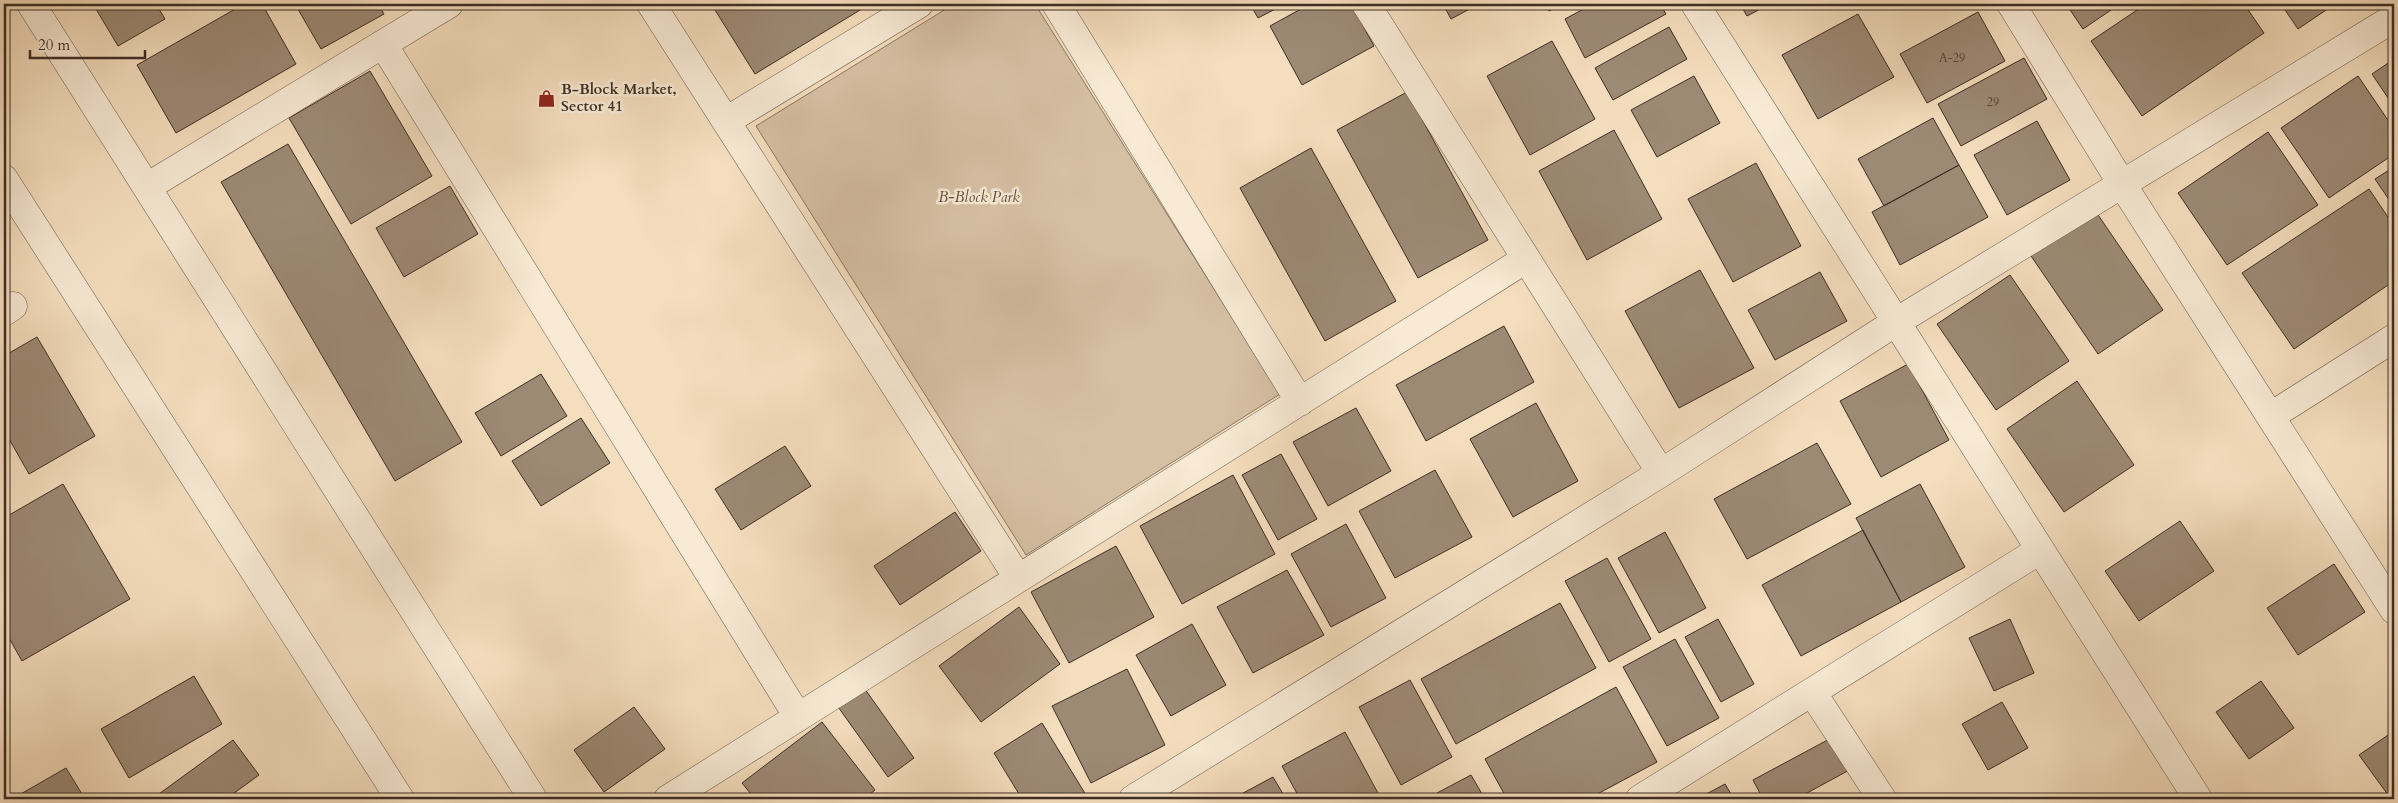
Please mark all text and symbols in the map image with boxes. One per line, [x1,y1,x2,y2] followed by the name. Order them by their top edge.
[30,28,145,60] scale bar
[38,35,70,55] text: 20 m
[1939,50,1965,66] house number: A-29
[561,79,677,116] place label: B-Block Market, Sector 41
[537,88,557,108] shop icon: B-Block Market, Sector 41
[1987,94,1999,110] house number: 29
[938,187,1020,207] park label: B-Block Park

